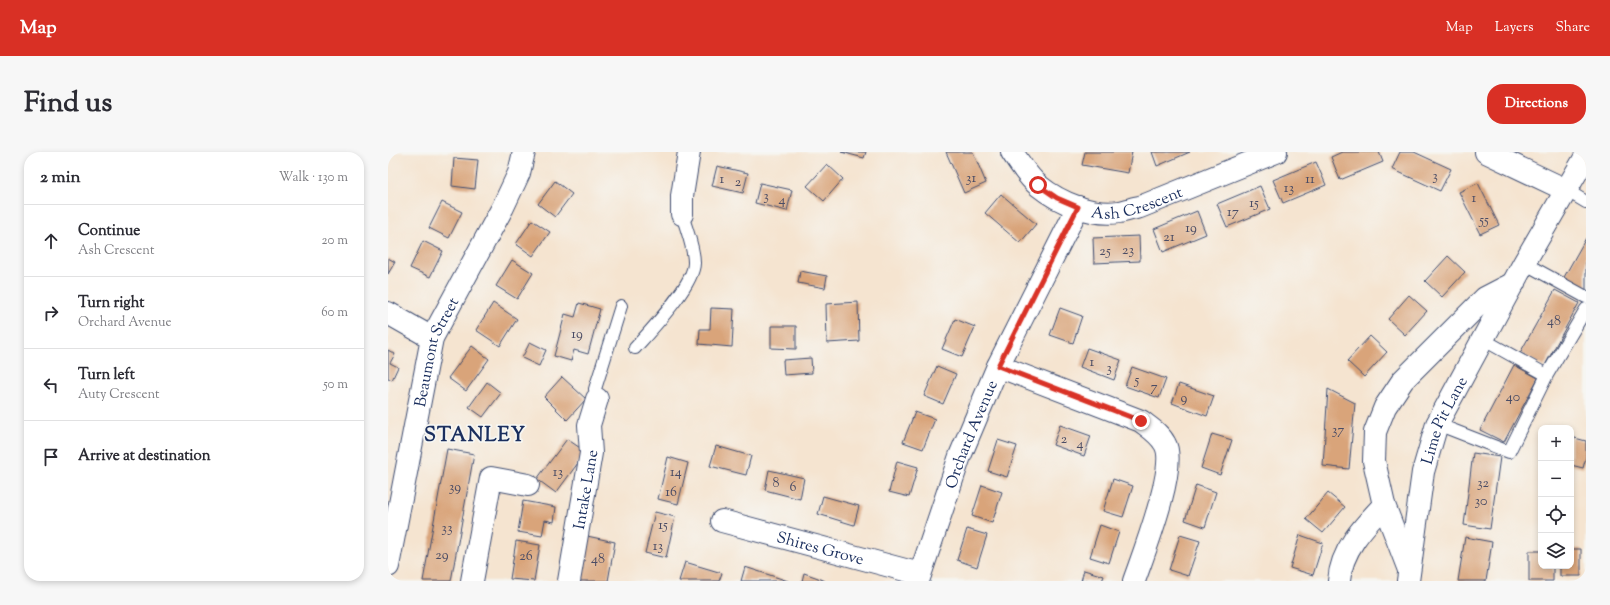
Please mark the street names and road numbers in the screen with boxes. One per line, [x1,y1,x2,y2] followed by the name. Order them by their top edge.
[1089,182,1187,227] street label: Ash Crescent
[410,293,466,409] street label: Beaumont Street
[1417,373,1475,467] street label: Lime Pit Lane
[941,377,1005,492] street label: Orchard Avenue
[569,448,605,531] street label: Intake Lane
[774,527,866,572] street label: Shires Grove

